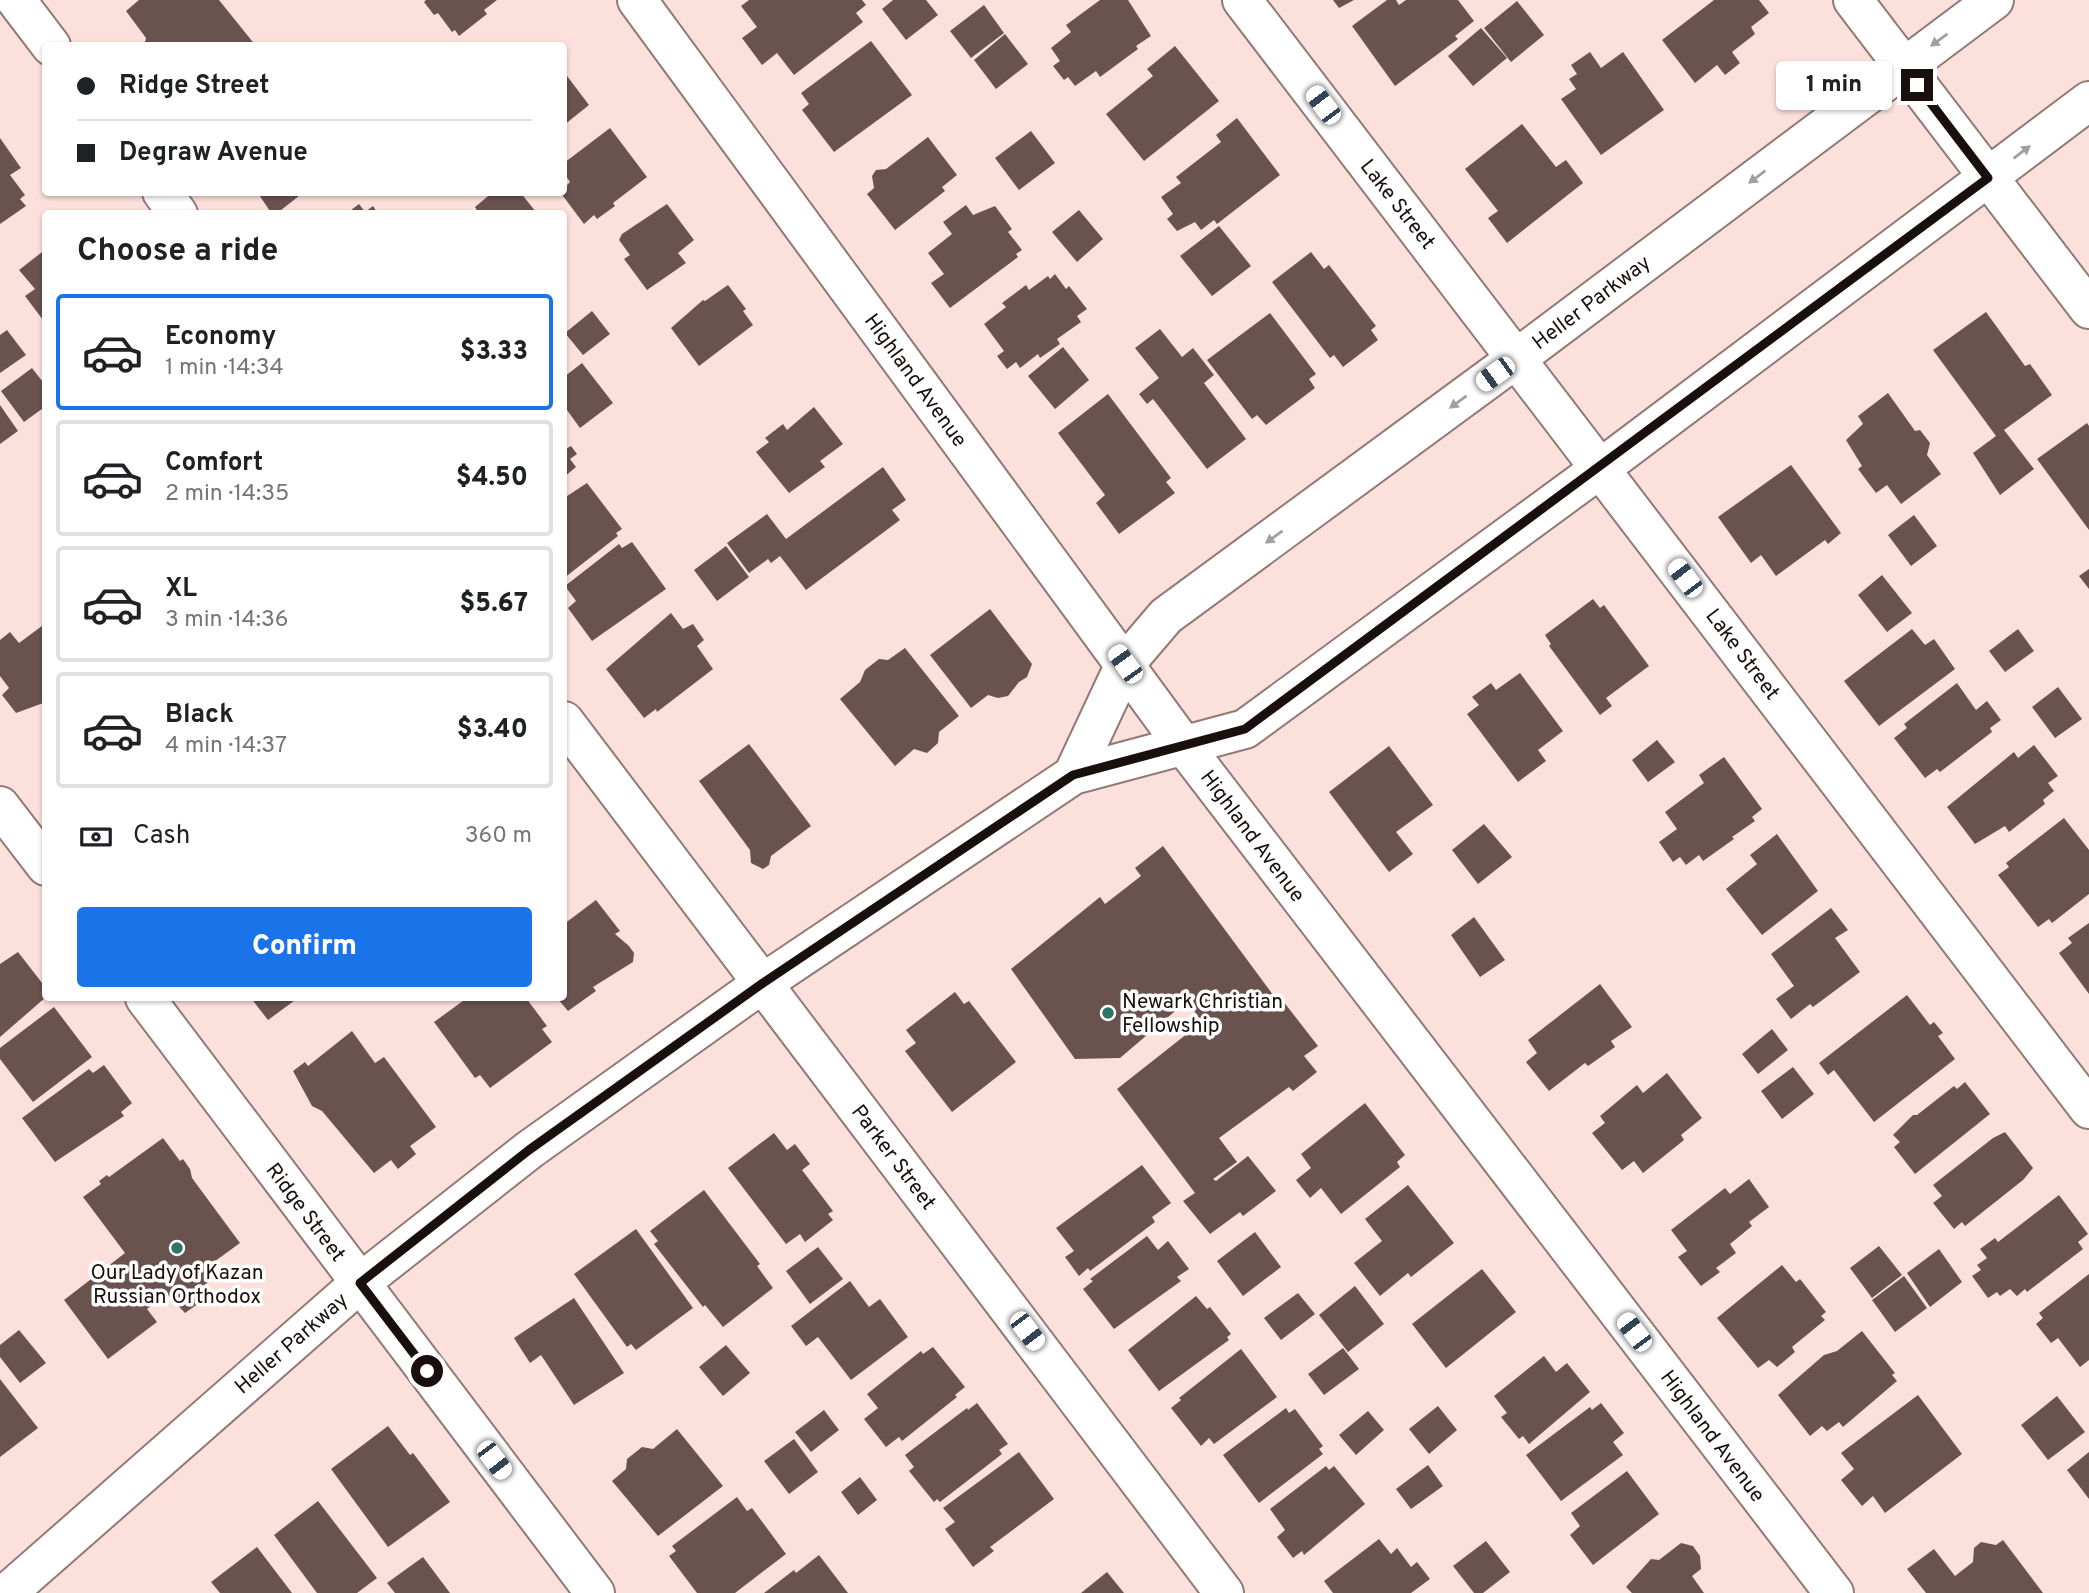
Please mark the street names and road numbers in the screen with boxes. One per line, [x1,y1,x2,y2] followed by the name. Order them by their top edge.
[1353,154,1441,256] street label: Lake Street
[1527,250,1657,357] street label: Heller Parkway
[857,309,972,453] street label: Highland Avenue
[1699,604,1785,706] street label: Lake Street
[1193,765,1310,908] street label: Highland Avenue
[844,1100,941,1216] street label: Parker Street
[259,1158,351,1268] street label: Ridge Street
[230,1287,354,1401] street label: Heller Parkway
[1653,1365,1770,1508] street label: Highland Avenue

